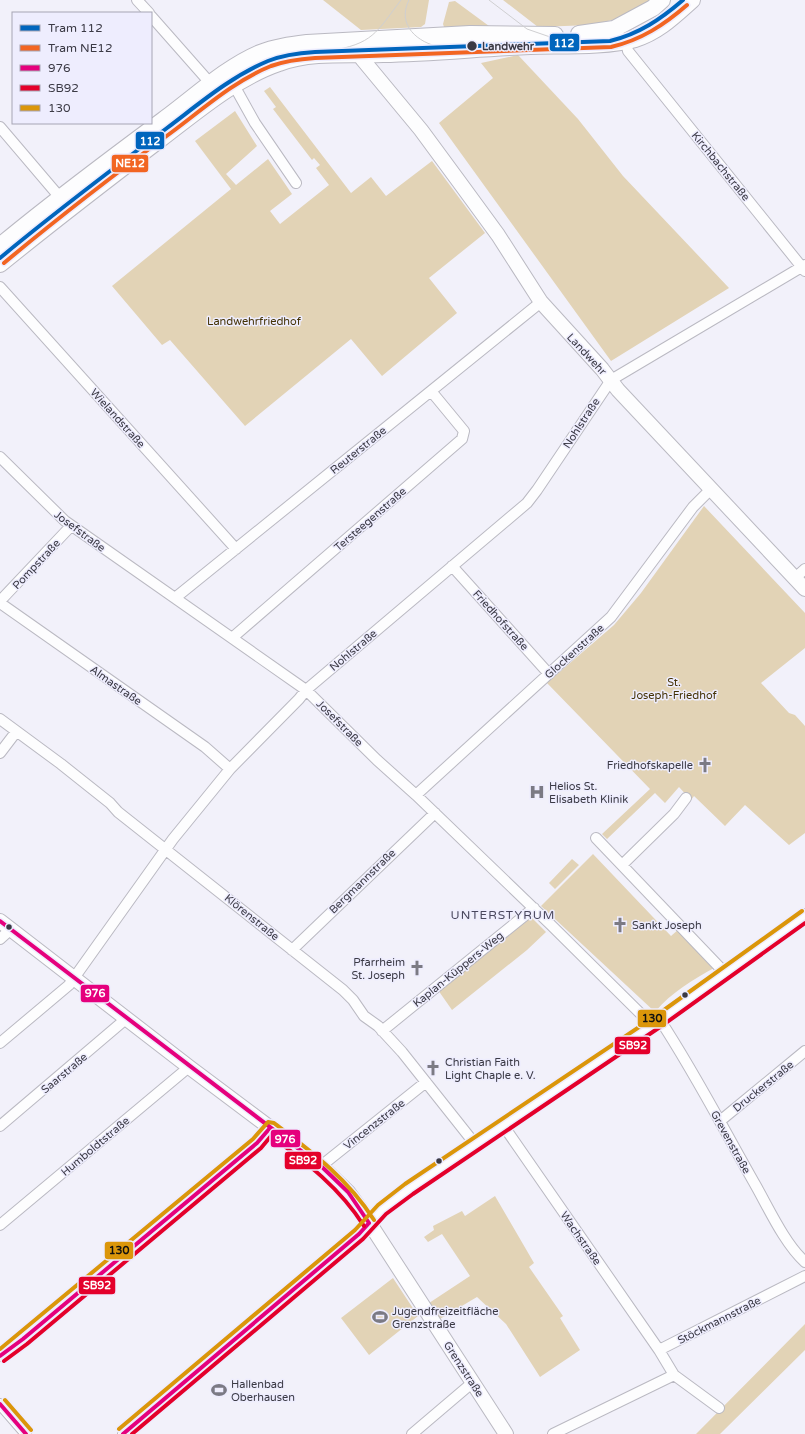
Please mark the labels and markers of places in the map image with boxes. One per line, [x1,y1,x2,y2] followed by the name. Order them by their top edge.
[465,39,479,53] marker: Landwehr
[482,40,535,53] place label: Landwehr
[696,756,714,774] church icon: Friedhofskapelle
[607,759,693,772] place label: Friedhofskapelle
[549,780,628,806] place label: Helios St. Elisabeth Klinik
[528,783,546,801] hospital icon: Helios St. Elisabeth Klinik
[611,916,629,934] church icon: Sankt Joseph
[632,919,702,932] place label: Sankt Joseph
[4,922,14,932] unlabelled marker
[352,956,405,982] place label: Pfarrheim St. Joseph
[408,959,426,977] church icon: Pfarrheim St. Joseph
[680,990,690,1000] unlabelled marker
[445,1056,536,1082] place label: Christian Faith Light Chaple e. V.
[424,1059,442,1077] church icon: Christian Faith Light Chaple e. V.
[434,1156,444,1166] unlabelled marker
[392,1305,498,1331] place label: Jugendfreizeitfläche Grenzstraße
[371,1308,389,1326] sports icon: Jugendfreizeitfläche Grenzstraße
[231,1378,295,1404] place label: Hallenbad Oberhausen
[210,1381,228,1399] sports icon: Hallenbad Oberhausen

